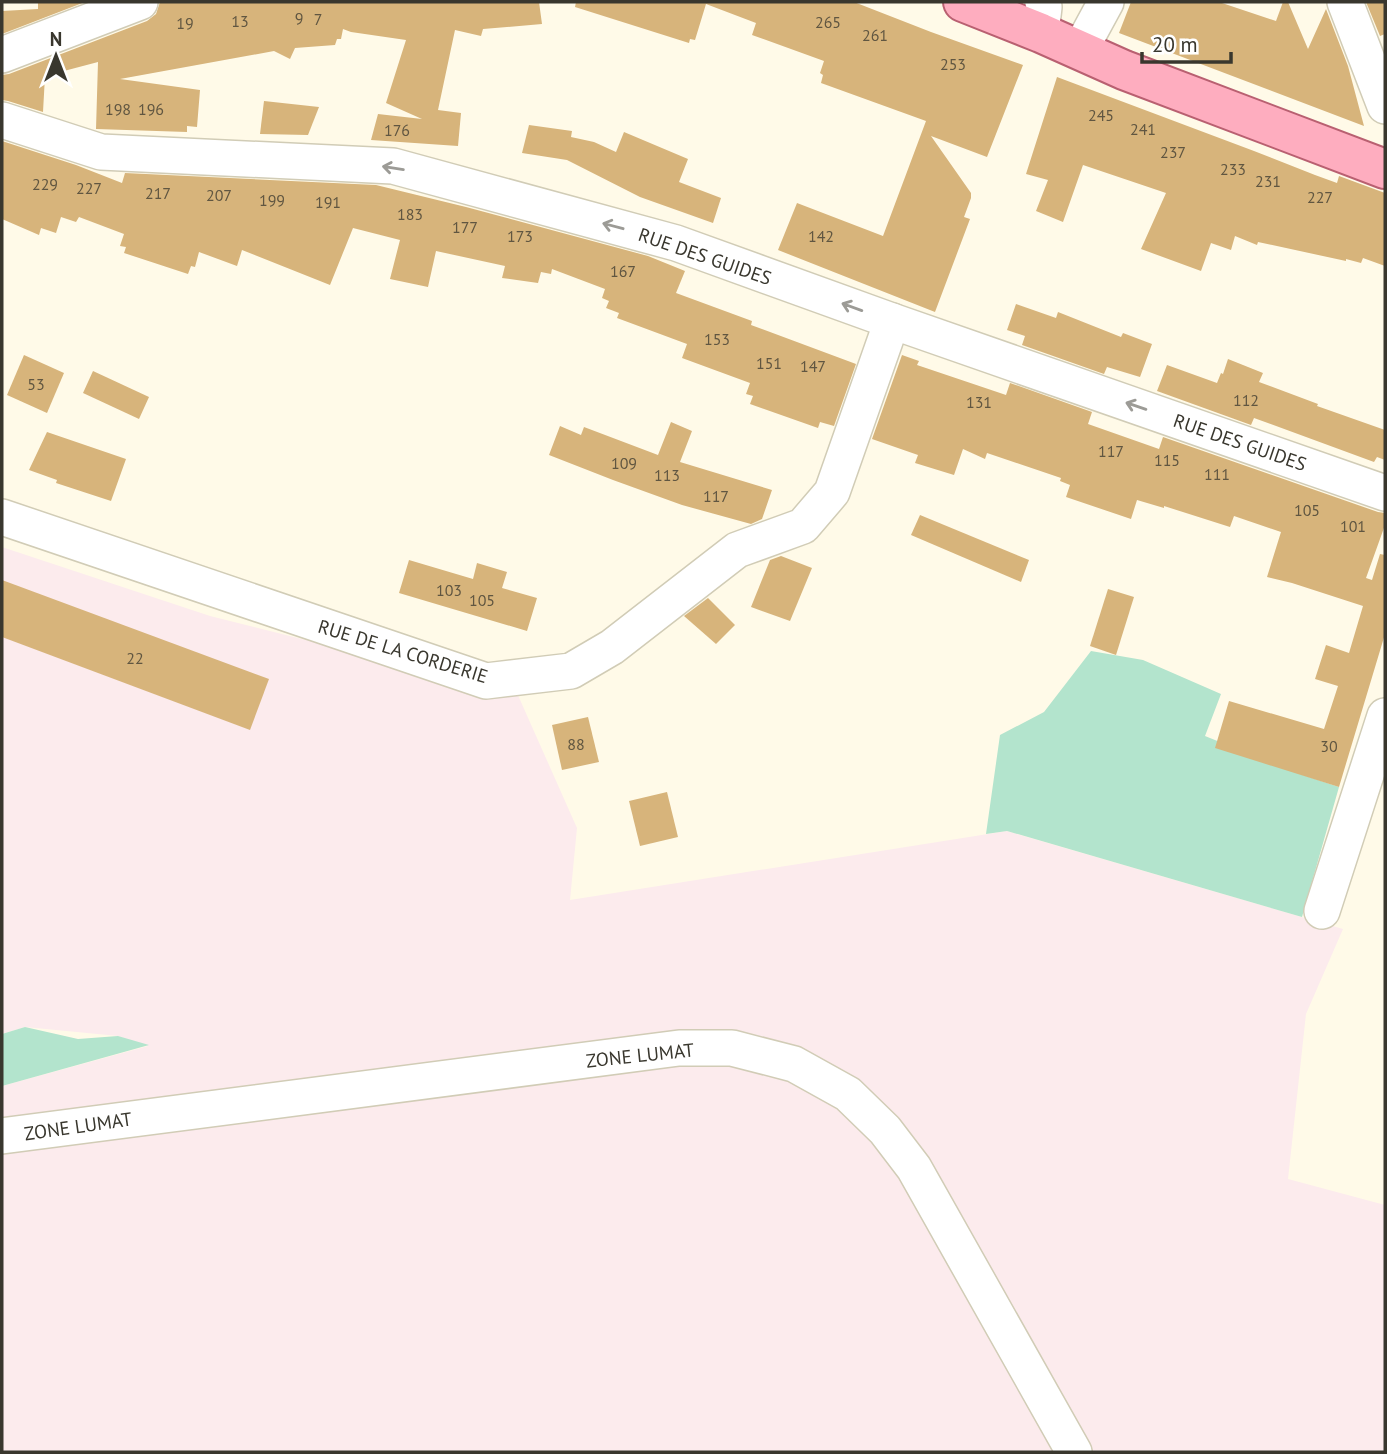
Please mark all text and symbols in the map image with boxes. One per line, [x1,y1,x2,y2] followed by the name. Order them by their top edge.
[295,8,303,28] house number: 9
[314,9,322,29] house number: 7
[231,11,249,31] house number: 13
[815,12,841,32] house number: 265
[176,13,194,33] house number: 19
[21,21,91,91] north arrow
[1142,21,1231,65] scale bar
[862,25,888,45] house number: 261
[50,27,62,51] text: N
[1152,31,1198,58] text: 20 m
[940,54,966,74] house number: 253
[105,99,131,119] house number: 198
[138,99,164,119] house number: 196
[1088,105,1114,125] house number: 245
[1130,119,1156,139] house number: 241
[384,120,410,140] house number: 176
[1160,142,1186,162] house number: 237
[1220,159,1246,179] house number: 233
[382,161,405,174] one-way arrow
[1255,171,1281,191] house number: 231
[32,174,58,194] house number: 229
[76,178,102,198] house number: 227
[145,183,171,203] house number: 217
[206,185,232,205] house number: 207
[1307,187,1333,207] house number: 227
[259,190,285,210] house number: 199
[315,192,341,212] house number: 191
[397,204,423,224] house number: 183
[452,217,478,237] house number: 177
[602,219,625,232] one-way arrow
[635,222,775,290] street label: RUE DES GUIDES
[507,226,533,246] house number: 173
[808,226,834,246] house number: 142
[610,261,636,281] house number: 167
[841,300,863,312] one-way arrow
[704,329,730,349] house number: 153
[756,353,782,373] house number: 151
[800,356,826,376] house number: 147
[27,374,45,394] house number: 53
[1233,390,1259,410] house number: 112
[966,392,992,412] house number: 131
[1125,399,1147,411] one-way arrow
[1170,408,1310,476] street label: RUE DES GUIDES
[1098,441,1124,461] house number: 117
[1154,450,1180,470] house number: 115
[611,453,637,473] house number: 109
[1204,464,1230,484] house number: 111
[654,465,680,485] house number: 113
[703,486,729,506] house number: 117
[1294,500,1320,520] house number: 105
[1340,516,1366,536] house number: 101
[436,580,462,600] house number: 103
[469,590,495,610] house number: 105
[315,614,491,688] street label: RUE DE LA CORDERIE
[126,648,144,668] house number: 22
[567,734,585,754] house number: 88
[1320,736,1338,756] house number: 30
[585,1037,696,1073] street label: ZONE LUMAT
[23,1106,134,1145] street label: ZONE LUMAT

